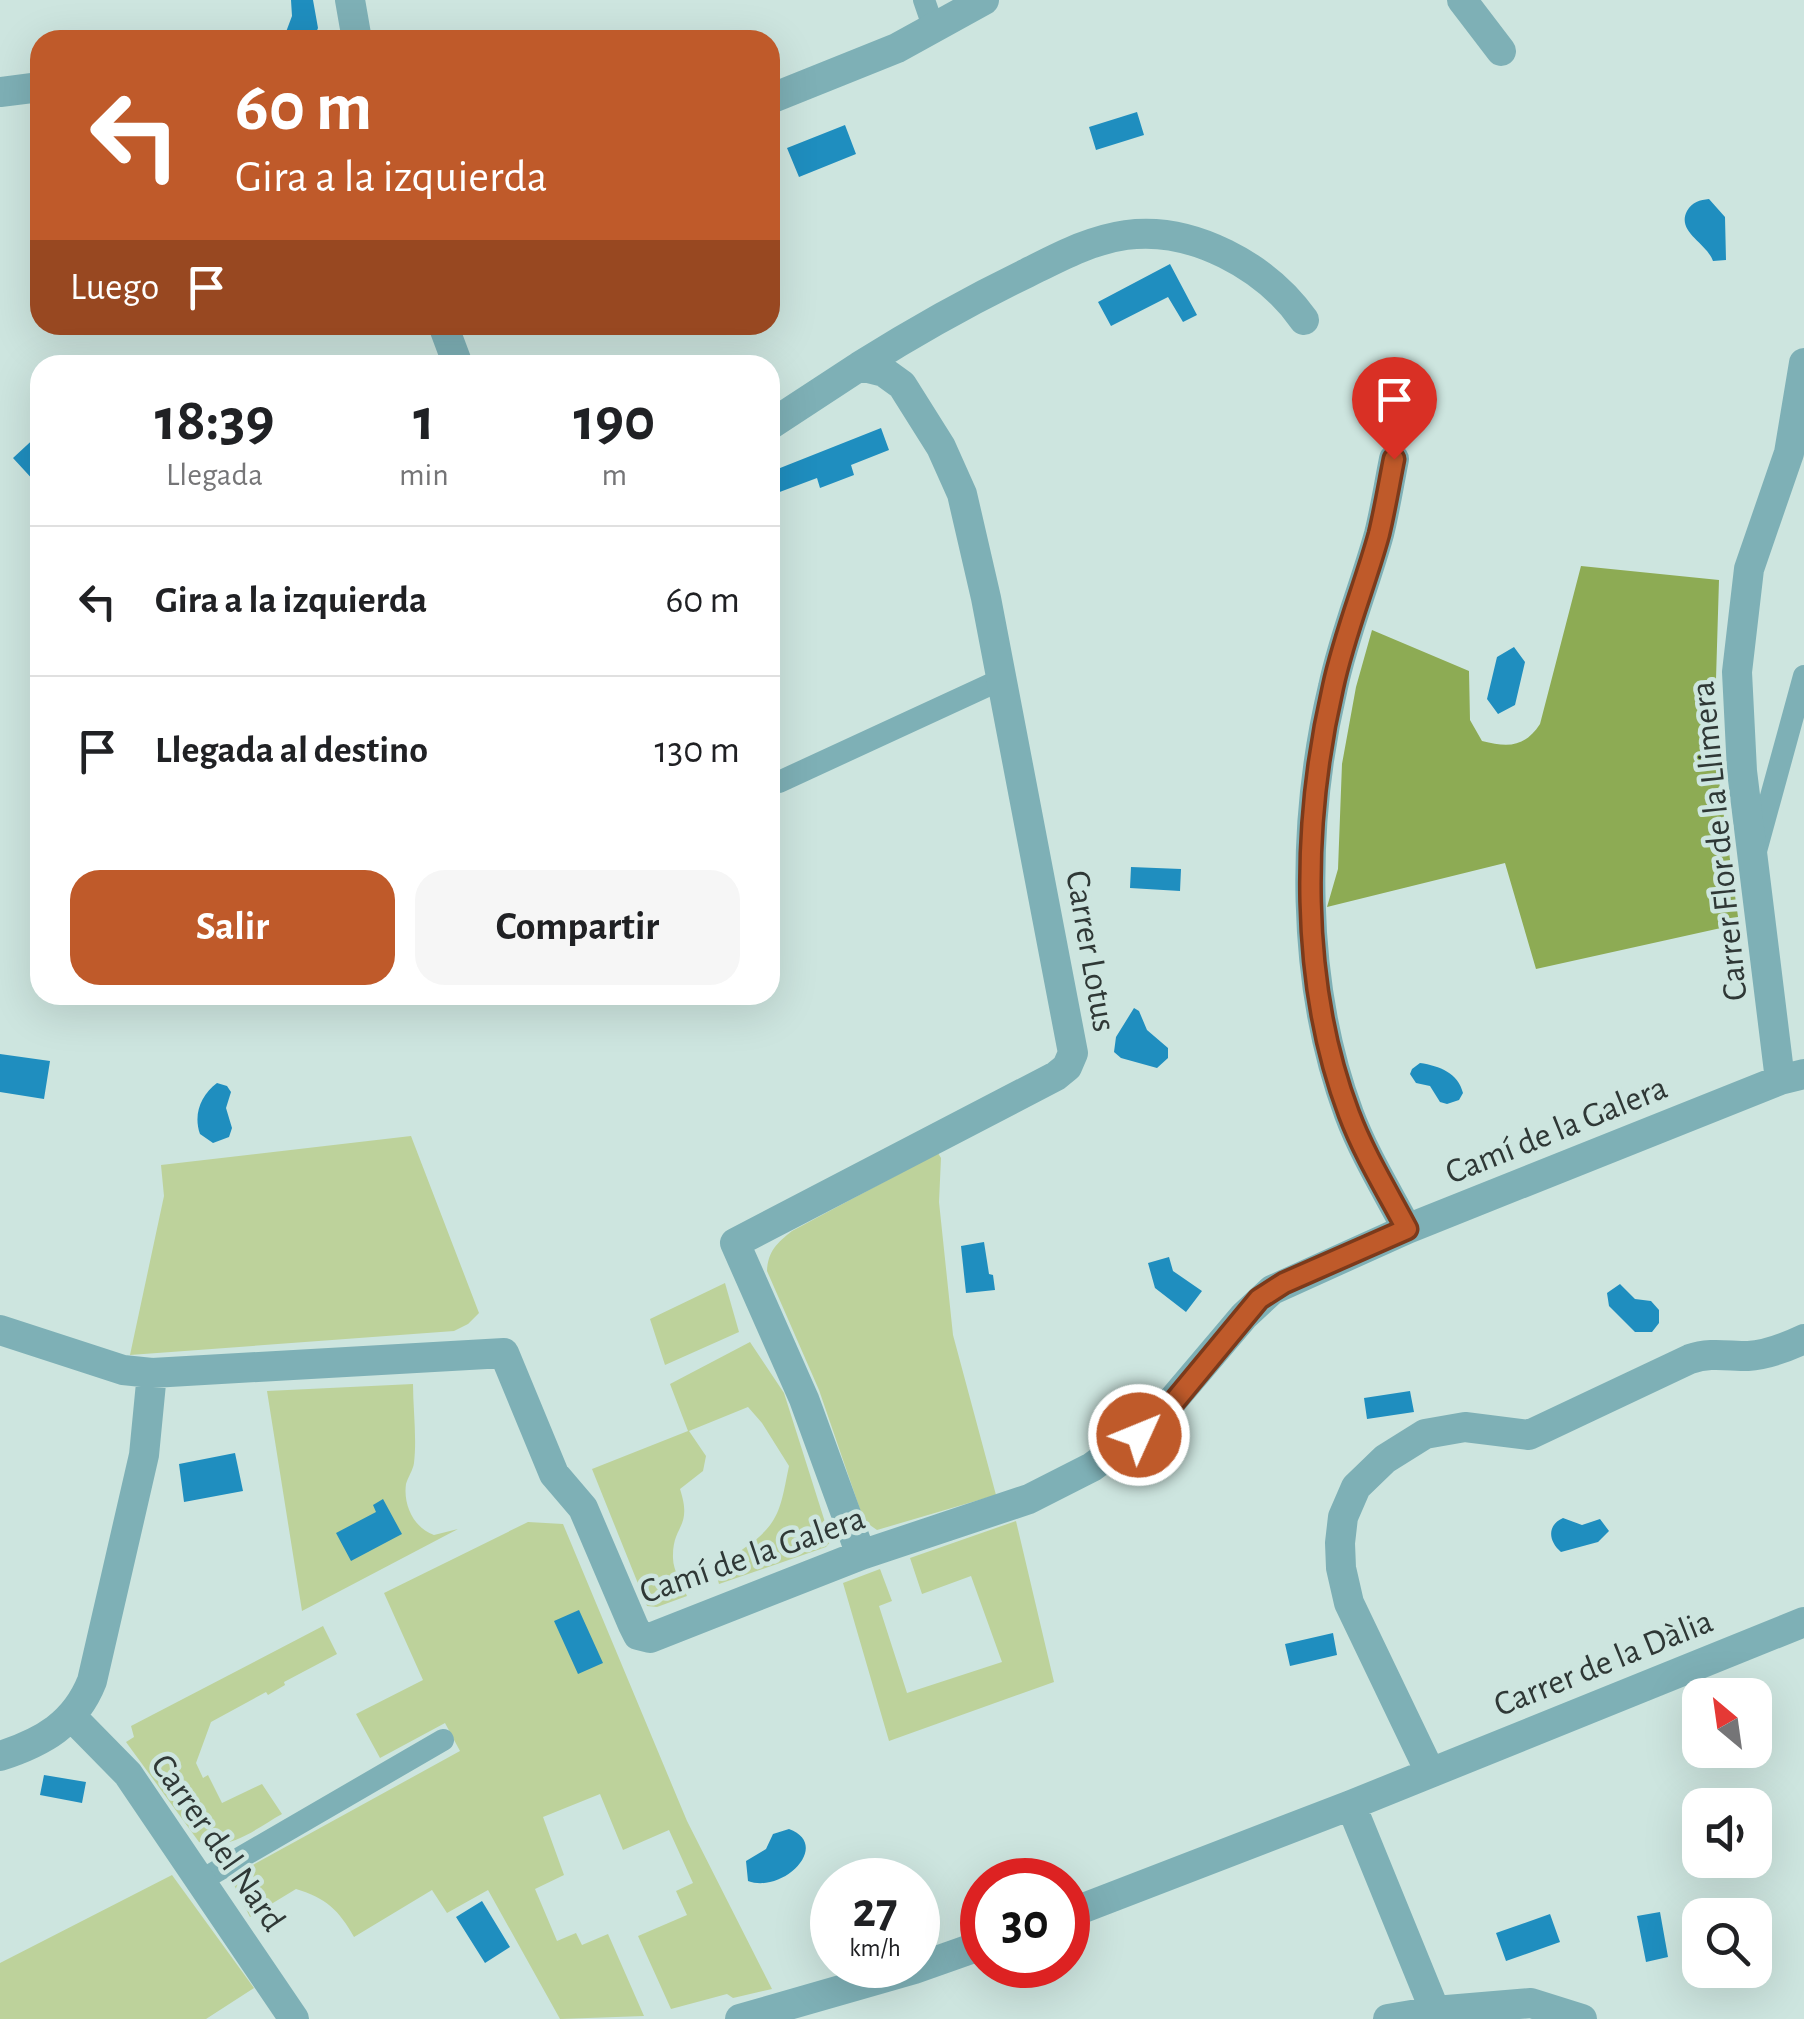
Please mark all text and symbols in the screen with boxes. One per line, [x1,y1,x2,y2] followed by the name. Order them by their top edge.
[70,70,200,200] icon: left
[235,73,372,143] text: 60 m
[235,155,548,200] text: Gira a la izquierda
[179,260,234,315] icon: arrive
[70,269,159,307] text: Luego
[1352,357,1437,460] pin
[1367,372,1422,427] icon: arrive
[155,391,274,451] text: 18:39
[413,391,435,451] text: 1
[574,391,655,451] text: 190
[166,459,263,491] text: Llegada
[399,459,449,491] text: min
[602,459,627,491] text: m
[70,574,125,629] icon: left
[155,582,427,620] text: Gira a la izquierda
[665,582,740,620] text: 60 m
[1685,679,1754,1002] street label: Carrer Flor de la Llimera
[70,724,125,779] icon: arrive
[155,732,428,770] text: Llegada al destino
[655,732,740,770] text: 130 m
[1059,868,1122,1035] street label: Carrer Lotus
[70,870,395,985] button: Salir
[415,870,740,985] button: Compartir
[1441,1070,1672,1191] street label: Camí de la Galera
[1087,1383,1191,1487] position arrow
[635,1501,870,1610] street label: Camí de la Galera
[1489,1604,1718,1723] street label: Carrer de la Dàlia
[1682,1678,1772,1768] north arrow
[1682,1678,1772,1988] map controls
[144,1748,291,1938] street label: Carrer del Nard
[1682,1788,1772,1878] button: sound
[960,1858,1090,1988] speed limit sign: 30
[852,1886,898,1936] text: 27
[1682,1898,1772,1988] button: search
[849,1936,901,1961] text: km/h

